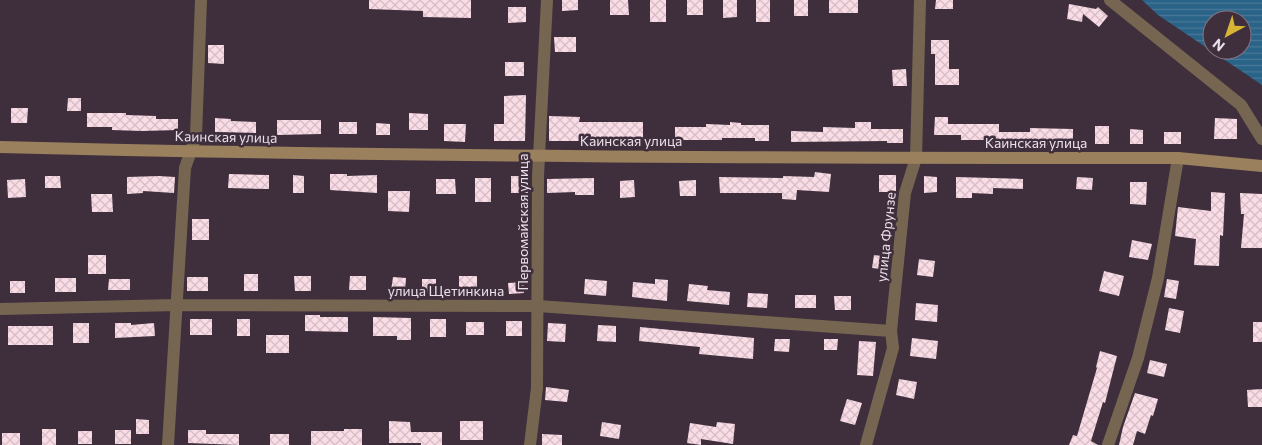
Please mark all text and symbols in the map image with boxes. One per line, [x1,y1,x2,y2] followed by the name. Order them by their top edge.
[1202,10,1252,60] north arrow
[1209,35,1228,55] text: N
[175,127,277,146] street label: Каинская улица
[580,132,682,149] street label: Каинская улица
[985,134,1087,151] street label: Каинская улица
[514,153,531,291] street label: Первомайская улица
[872,191,899,283] street label: улица Фрунзе
[388,282,504,299] street label: улица Щетинкина

